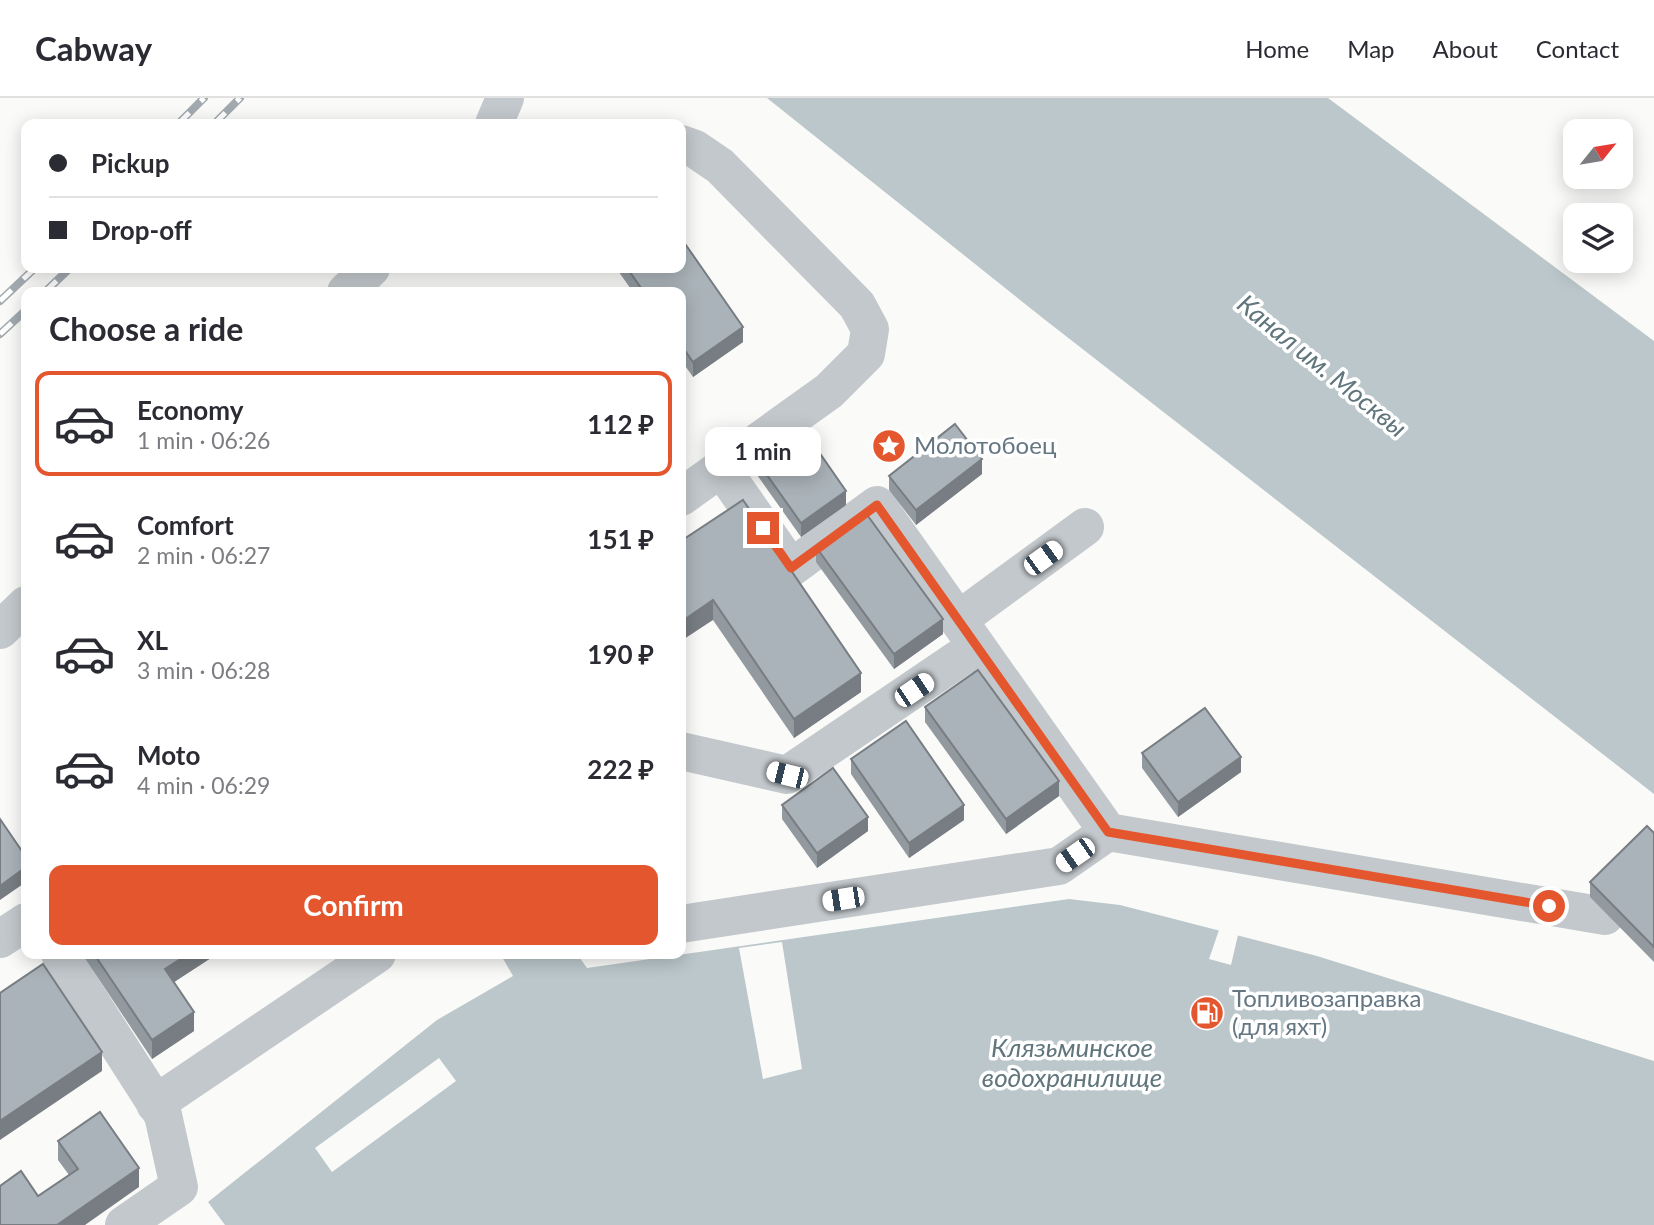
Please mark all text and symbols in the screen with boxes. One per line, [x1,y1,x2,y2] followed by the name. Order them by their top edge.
[35,28,152,68] text: Cabway
[1245,34,1309,63] text: Home
[1347,34,1395,63] text: Map
[1433,34,1498,63] text: About
[1536,34,1619,63] text: Contact
[1563,119,1633,189] north arrow
[1563,119,1633,273] map controls
[91,147,170,179] text: Pickup
[1563,203,1633,273] button: layers
[91,214,192,246] text: Drop-off
[1231,287,1414,443] water label: Канал им. Москвы
[49,309,243,348] text: Choose a ride
[53,392,116,455] icon: car
[137,394,243,426] text: Economy
[587,408,654,440] text: 112 ₽
[137,426,270,454] text: 1 min · 06:26
[705,426,821,476] callout: 1 min
[870,427,908,465] place icon: Молотобоец
[914,430,1057,459] place label: Молотобоец
[734,437,792,465] text: 1 min
[53,507,116,570] icon: car
[137,509,234,541] text: Comfort
[747,512,779,544] route end
[587,523,654,555] text: 151 ₽
[1020,537,1067,579] car
[137,541,270,569] text: 2 min · 06:27
[53,622,116,685] icon: car
[137,624,168,656] text: XL
[587,638,654,670] text: 190 ₽
[137,656,270,684] text: 3 min · 06:28
[891,670,938,710] car
[53,737,116,800] icon: car
[137,739,200,771] text: Moto
[587,753,654,785] text: 222 ₽
[765,760,810,790] car
[137,771,270,799] text: 4 min · 06:29
[1052,834,1099,876] car
[49,865,658,945] button: Confirm
[821,885,866,913] car
[1533,890,1565,922] route start
[1232,983,1421,1040] place label: Топливозаправка (для яхт)
[1188,994,1226,1032] fuel station icon: Топливозаправка (для яхт)
[982,1031,1162,1093] water label: Клязьминское водохранилище

